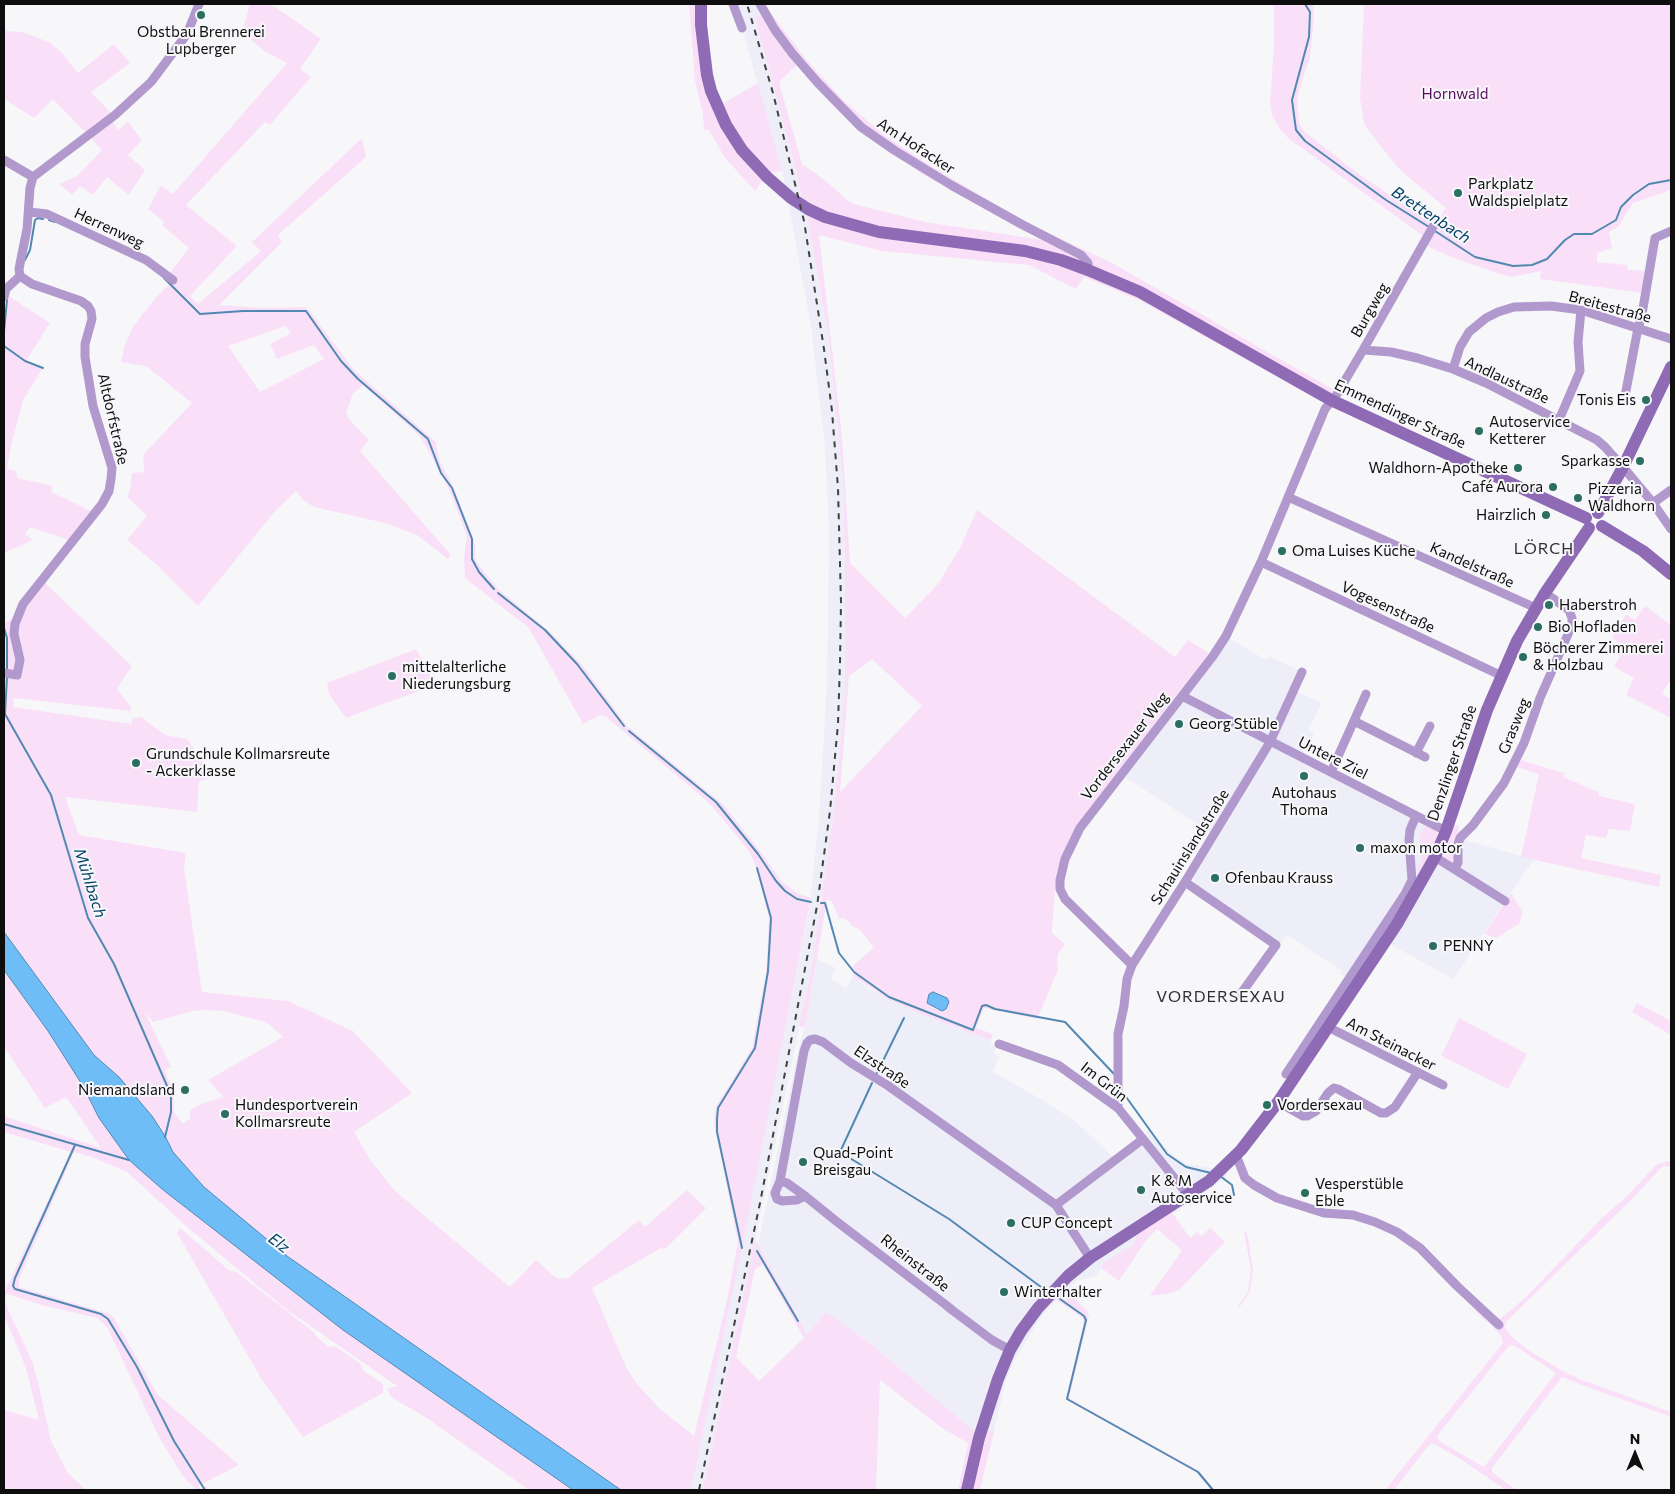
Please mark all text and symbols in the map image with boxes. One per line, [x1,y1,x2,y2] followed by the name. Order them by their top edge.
[195,9,207,21] marker: Obstbau Brennerei Lupberger
[137,23,265,58] place label: Obstbau Brennerei Lupberger
[1422,85,1488,103] park label: Hornwald
[874,114,958,178] street label: Am Hofacker
[1468,175,1568,210] place label: Parkplatz Waldspielplatz
[1388,182,1474,248] water label: Brettenbach
[1452,187,1464,199] marker: Parkplatz Waldspielplatz
[71,204,147,252] street label: Herrenweg
[1347,280,1393,340] street label: Burgweg
[1567,287,1653,327] street label: Breitestraße
[1462,353,1552,407] street label: Andlaustraße
[94,372,132,466] street label: Altdorfstraße
[1331,376,1469,452] street label: Emmendinger Straße
[1577,391,1636,409] place label: Tonis Eis
[1640,394,1652,406] marker: Tonis Eis
[1489,413,1570,448] place label: Autoservice Ketterer
[1473,425,1485,437] marker: Autoservice Ketterer
[1561,452,1630,470] place label: Sparkasse
[1634,455,1646,467] marker: Sparkasse
[1369,459,1508,477] place label: Waldhorn-Apotheke
[1512,462,1524,474] marker: Waldhorn-Apotheke
[1462,478,1543,496] place label: Café Aurora
[1588,480,1655,515] place label: Pizzeria Waldhorn
[1547,481,1559,493] marker: Café Aurora
[1572,492,1584,504] marker: Pizzeria Waldhorn
[1476,506,1536,524] place label: Hairzlich
[1540,509,1552,521] marker: Hairzlich
[1427,538,1517,592] street label: Kandelstraße
[1513,539,1575,559] district label: LÖRCH
[1292,542,1415,560] place label: Oma Luises Küche
[1276,545,1288,557] marker: Oma Luises Küche
[1338,577,1438,637] street label: Vogesenstraße
[1559,596,1637,614] place label: Haberstroh
[1543,599,1555,611] marker: Haberstroh
[1548,618,1636,636] place label: Bio Hofladen
[1532,621,1544,633] marker: Bio Hofladen
[1533,639,1664,674] place label: Böcherer Zimmerei & Holzbau
[1517,651,1529,663] marker: Böcherer Zimmerei & Holzbau
[402,658,511,693] place label: mittelalterliche Niederungsburg
[386,670,398,682] marker: mittelalterliche Niederungsburg
[1077,688,1173,804] street label: Vordersexauer Weg
[1495,695,1533,757] street label: Grasweg
[1424,703,1480,823] street label: Denzlinger Straße
[1189,715,1278,733] place label: Georg Stüble
[1173,718,1185,730] marker: Georg Stüble
[1295,733,1371,783] street label: Untere Ziel
[146,745,330,780] place label: Grundschule Kollmarsreute - Ackerklasse
[130,757,142,769] marker: Grundschule Kollmarsreute - Ackerklasse
[1298,770,1310,782] marker: Autohaus Thoma
[1271,784,1337,819] place label: Autohaus Thoma
[1147,786,1233,908] street label: Schauinslandstraße
[1370,839,1462,857] place label: maxon motor
[1354,842,1366,854] marker: maxon motor
[70,846,110,920] water label: Mühlbach
[1225,869,1333,887] place label: Ofenbau Krauss
[1209,872,1221,884] marker: Ofenbau Krauss
[1443,937,1494,955] place label: PENNY
[1427,940,1439,952] marker: PENNY
[1155,987,1287,1007] district label: VORDERSEXAU
[1343,1014,1439,1074] street label: Am Steinacker
[851,1042,913,1092] street label: Elzstraße
[1077,1058,1131,1106] street label: Im Grün
[78,1081,175,1099] place label: Niemandsland
[179,1084,191,1096] marker: Niemandsland
[235,1096,358,1131] place label: Hundesportverein Kollmarsreute
[1277,1096,1362,1114] place label: Vordersexau
[1261,1099,1273,1111] marker: Vordersexau
[219,1108,231,1120] marker: Hundesportverein Kollmarsreute
[813,1144,893,1179] place label: Quad-Point Breisgau
[797,1156,809,1168] marker: Quad-Point Breisgau
[1151,1172,1232,1207] place label: K & M Autoservice
[1315,1175,1403,1210] place label: Vesperstüble Eble
[1135,1184,1147,1196] marker: K & M Autoservice
[1299,1187,1311,1199] marker: Vesperstüble Eble
[1021,1214,1113,1232] place label: CUP Concept
[1005,1217,1017,1229] marker: CUP Concept
[265,1229,293,1257] water label: Elz
[877,1230,953,1296] street label: Rheinstraße
[1014,1283,1102,1301] place label: Winterhalter
[998,1286,1010,1298] marker: Winterhalter
[1610,1429,1660,1479] north arrow
[1630,1430,1640,1447] text: N

